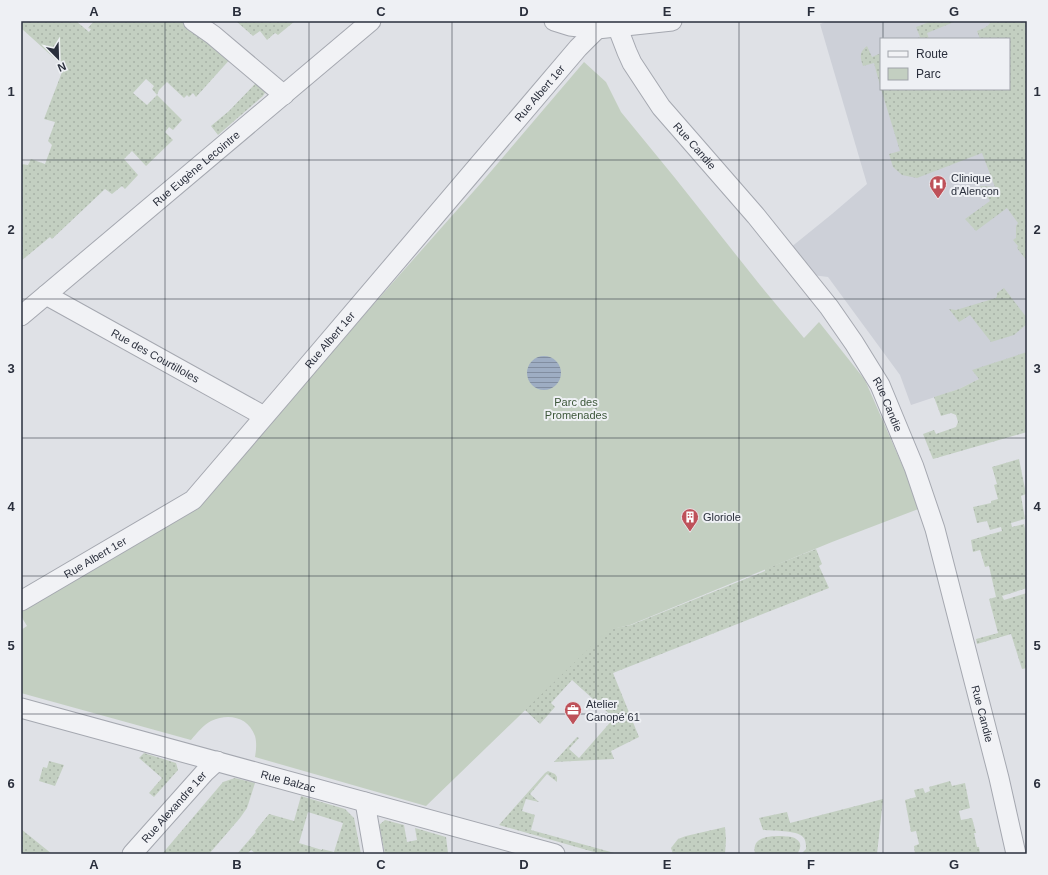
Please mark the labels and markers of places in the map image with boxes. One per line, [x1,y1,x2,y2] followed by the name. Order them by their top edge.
[951,172,999,197] place label: Clinique d'Alençon
[928,174,948,199] hospital icon: Clinique d'Alençon
[680,507,700,532] building icon: Gloriole
[703,511,741,523] place label: Gloriole
[586,698,640,723] place label: Atelier Canopé 61
[563,700,583,725] office icon: Atelier Canopé 61

